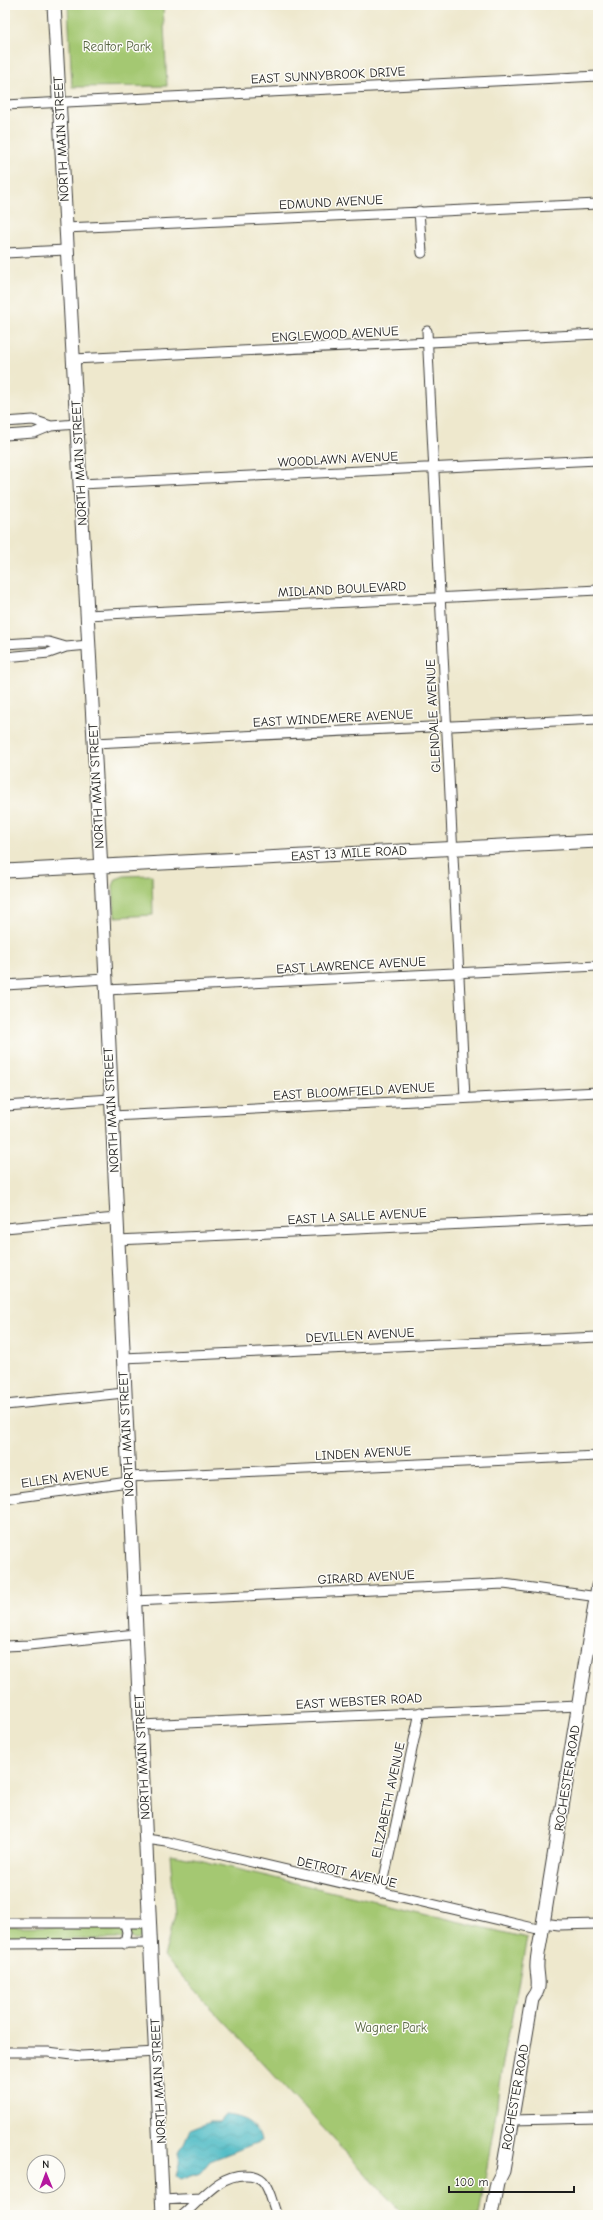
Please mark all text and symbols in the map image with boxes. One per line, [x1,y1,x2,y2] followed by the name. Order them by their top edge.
[83,39,152,54] park label: Realtor Park
[250,63,406,87] street label: EAST SUNNYBROOK DRIVE
[50,76,72,202] street label: NORTH MAIN STREET
[279,192,384,212] street label: EDMUND AVENUE
[271,323,399,345] street label: ENGLEWOOD AVENUE
[68,400,90,526] street label: NORTH MAIN STREET
[277,448,399,470] street label: WOODLAWN AVENUE
[277,578,407,600] street label: MIDLAND BOULEVARD
[423,659,443,773] street label: GLENDALE AVENUE
[252,706,414,730] street label: EAST WINDEMERE AVENUE
[85,723,107,849] street label: NORTH MAIN STREET
[291,842,407,864] street label: EAST 13 MILE ROAD
[276,954,426,976] street label: EAST LAWRENCE AVENUE
[100,1047,122,1173] street label: NORTH MAIN STREET
[273,1079,435,1103] street label: EAST BLOOMFIELD AVENUE
[287,1205,427,1227] street label: EAST LA SALLE AVENUE
[305,1325,415,1345] street label: DEVILLEN AVENUE
[115,1371,137,1497] street label: NORTH MAIN STREET
[315,1443,412,1463] street label: LINDEN AVENUE
[20,1463,110,1491] street label: ELLEN AVENUE
[317,1567,415,1587] street label: GIRARD AVENUE
[295,1690,423,1712] street label: EAST WEBSTER ROAD
[131,1694,153,1820] street label: NORTH MAIN STREET
[551,1724,583,1832] street label: ROCHESTER ROAD
[368,1741,408,1859] street label: ELIZABETH AVENUE
[296,1853,399,1891] street label: DETROIT AVENUE
[147,2018,169,2144] street label: NORTH MAIN STREET
[355,2020,428,2035] park label: Wagner Park
[498,2043,532,2151] street label: ROCHESTER ROAD
[26,2154,66,2194] north arrow
[42,2158,50,2171] text: N
[449,2168,574,2194] scale bar
[455,2175,488,2189] text: 100 m

